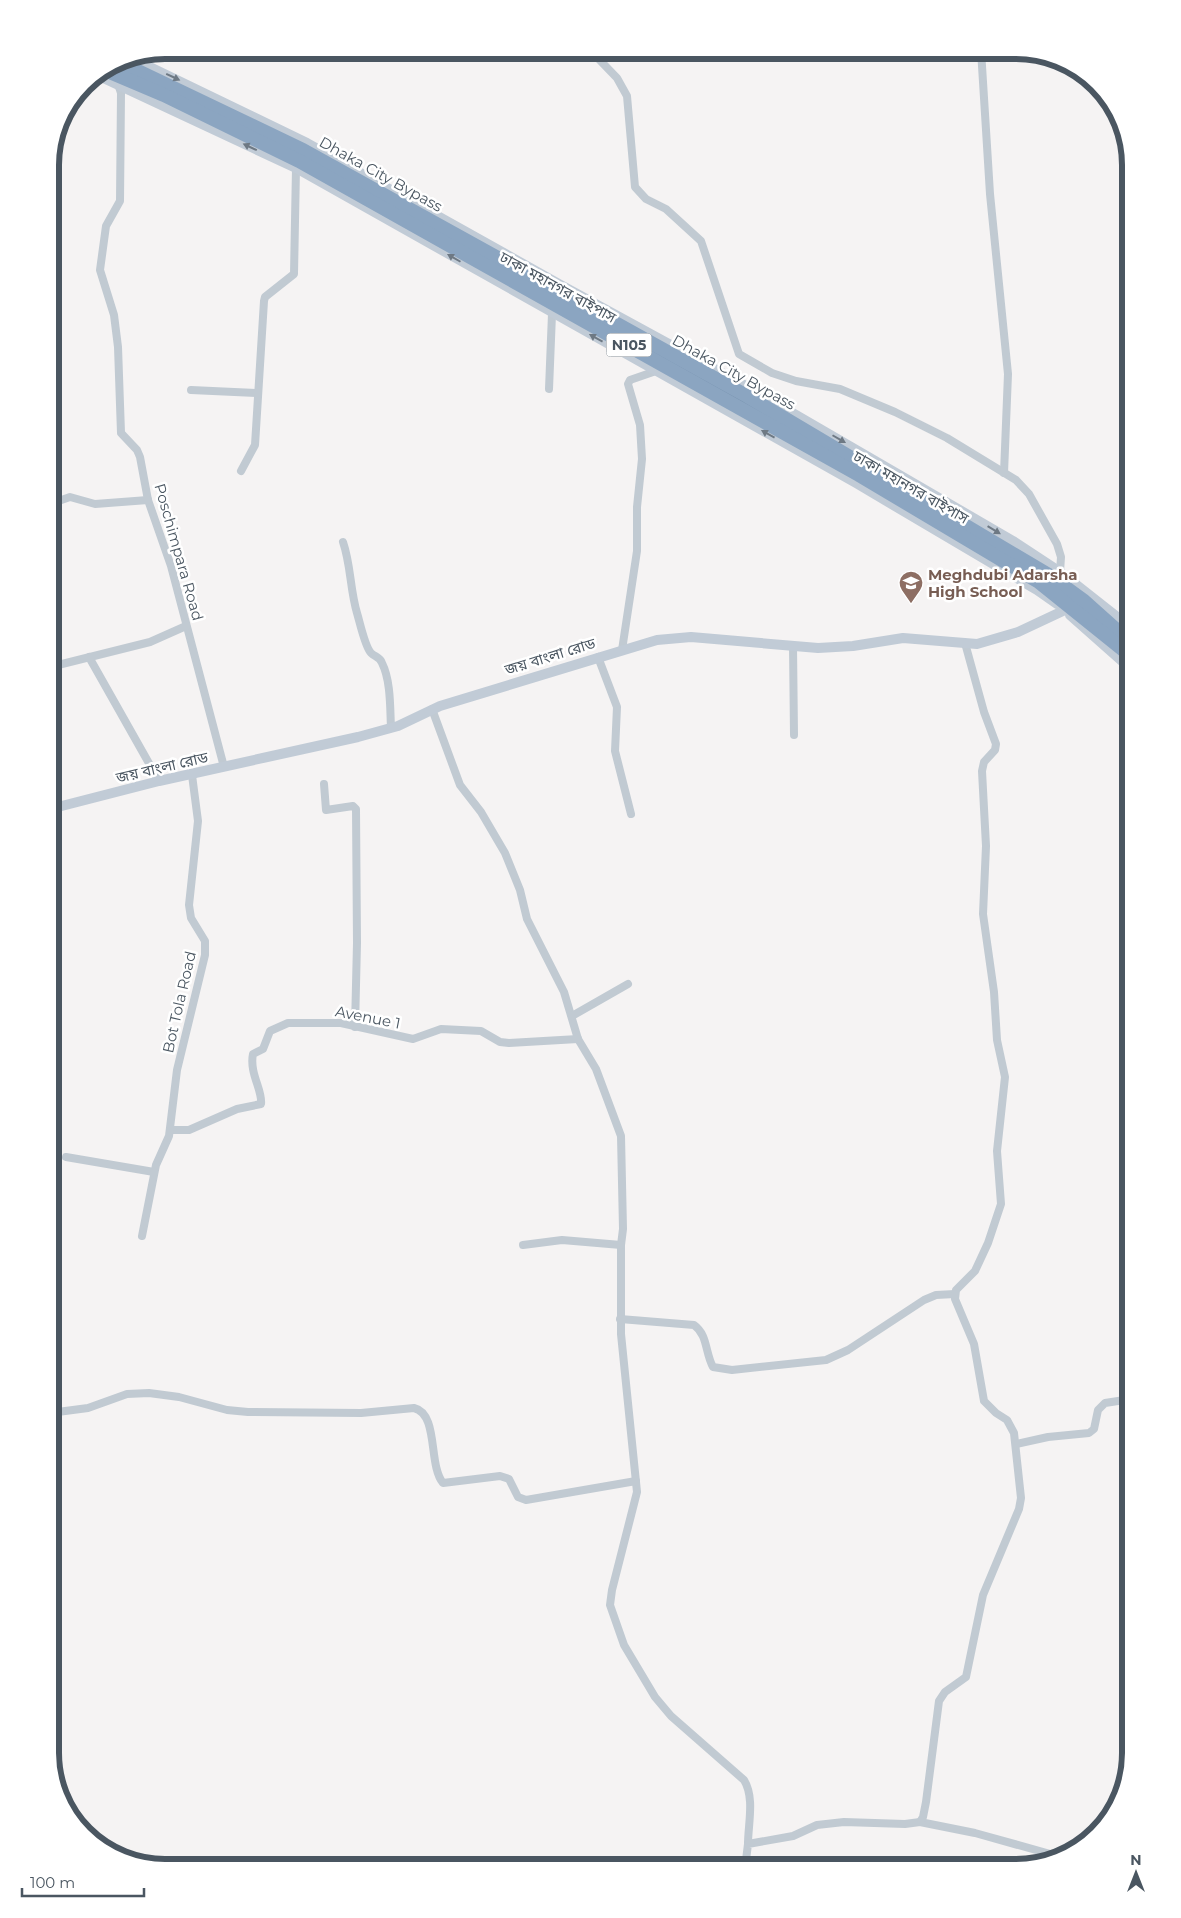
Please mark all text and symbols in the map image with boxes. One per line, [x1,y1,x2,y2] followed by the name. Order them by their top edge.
[166,73,181,81] one-way arrow
[316,132,446,216] street label: Dhaka City Bypass
[243,142,257,150] one-way arrow
[496,247,620,327] street label: ঢাকা মহানগর বাইপাস
[448,253,461,262] one-way arrow
[669,330,799,414] street label: Dhaka City Bypass
[588,334,603,342] one-way arrow
[606,334,652,356] road number: N105
[762,429,775,438] one-way arrow
[831,435,846,443] one-way arrow
[849,446,973,528] street label: ঢাকা মহানগর বাইপাস
[150,481,208,623] street label: Poschimpara Road
[988,525,1001,534] one-way arrow
[928,565,1078,601] place label: Meghdubi Adarsha High School
[898,570,924,604] school or university icon: Meghdubi Adarsha High School
[501,633,598,679] street label: জয় বাংলা রোড
[113,747,210,787] street label: জয় বাংলা রোড
[158,949,200,1055] street label: Bot Tola Road
[334,1001,402,1033] street label: Avenue 1
[1111,1848,1161,1898] north arrow
[1130,1851,1142,1869] text: N
[22,1866,145,1898] scale bar
[30,1873,75,1892] text: 100 m

